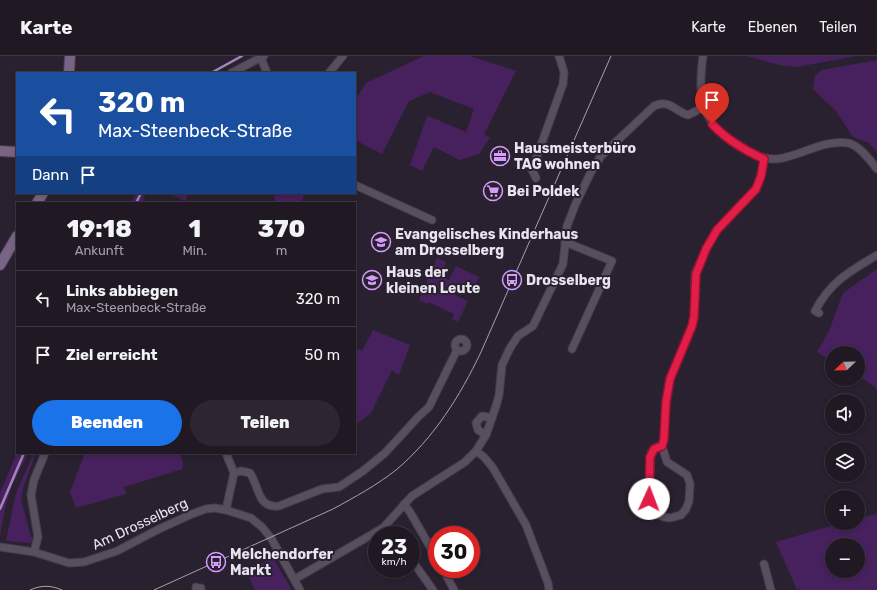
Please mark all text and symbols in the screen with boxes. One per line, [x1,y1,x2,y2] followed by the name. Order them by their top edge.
[20,16,72,39] text: Karte
[691,19,726,36] text: Karte
[748,19,797,36] text: Ebenen
[819,19,857,36] text: Teilen
[695,83,729,124] pin
[98,86,185,119] text: 320 m
[32,88,84,140] icon: left
[701,89,723,111] icon: arrive
[98,120,292,142] text: Max-Steenbeck-Straße
[514,140,636,173] place label: Hausmeisterbüro TAG wohnen
[489,145,511,167] office icon: Hausmeisterbüro TAG wohnen
[77,164,99,186] icon: arrive
[32,166,69,184] text: Dann
[482,180,504,202] supermarket icon: Bei Poldek
[507,183,580,200] place label: Bei Poldek
[67,215,132,243] text: 19:18
[188,215,201,243] text: 1
[258,215,305,243] text: 370
[395,226,579,259] place label: Evangelisches Kinderhaus am Drosselberg
[370,231,392,253] school or university icon: Evangelisches Kinderhaus am Drosselberg
[75,243,124,258] text: Ankunft
[183,243,207,258] text: Min.
[276,243,287,258] text: m
[386,264,480,297] place label: Haus der kleinen Leute
[361,269,383,291] school or university icon: Haus der kleinen Leute
[501,269,523,291] bus stop icon: Drosselberg
[526,272,611,289] place label: Drosselberg
[66,282,178,300] text: Links abbiegen
[32,288,54,310] icon: left
[296,290,340,308] text: 320 m
[66,300,206,315] text: Max-Steenbeck-Straße
[32,344,54,366] icon: arrive
[66,346,158,364] text: Ziel erreicht
[305,346,340,364] text: 50 m
[825,346,865,386] north arrow
[825,346,865,578] map controls
[825,394,865,434] button: sound
[32,400,182,446] button: Beenden
[190,400,340,446] button: Teilen
[825,442,865,482] button: layers
[628,478,670,520] position arrow
[825,490,865,530] button: +
[90,494,190,554] street label: Am Drosselberg
[428,526,480,578] speed limit sign: 30
[381,535,407,559] text: 23
[825,538,865,578] button: −
[230,546,334,579] place label: Melchendorfer Markt
[205,551,227,573] bus stop icon: Melchendorfer Markt
[382,556,406,568] text: km/h

